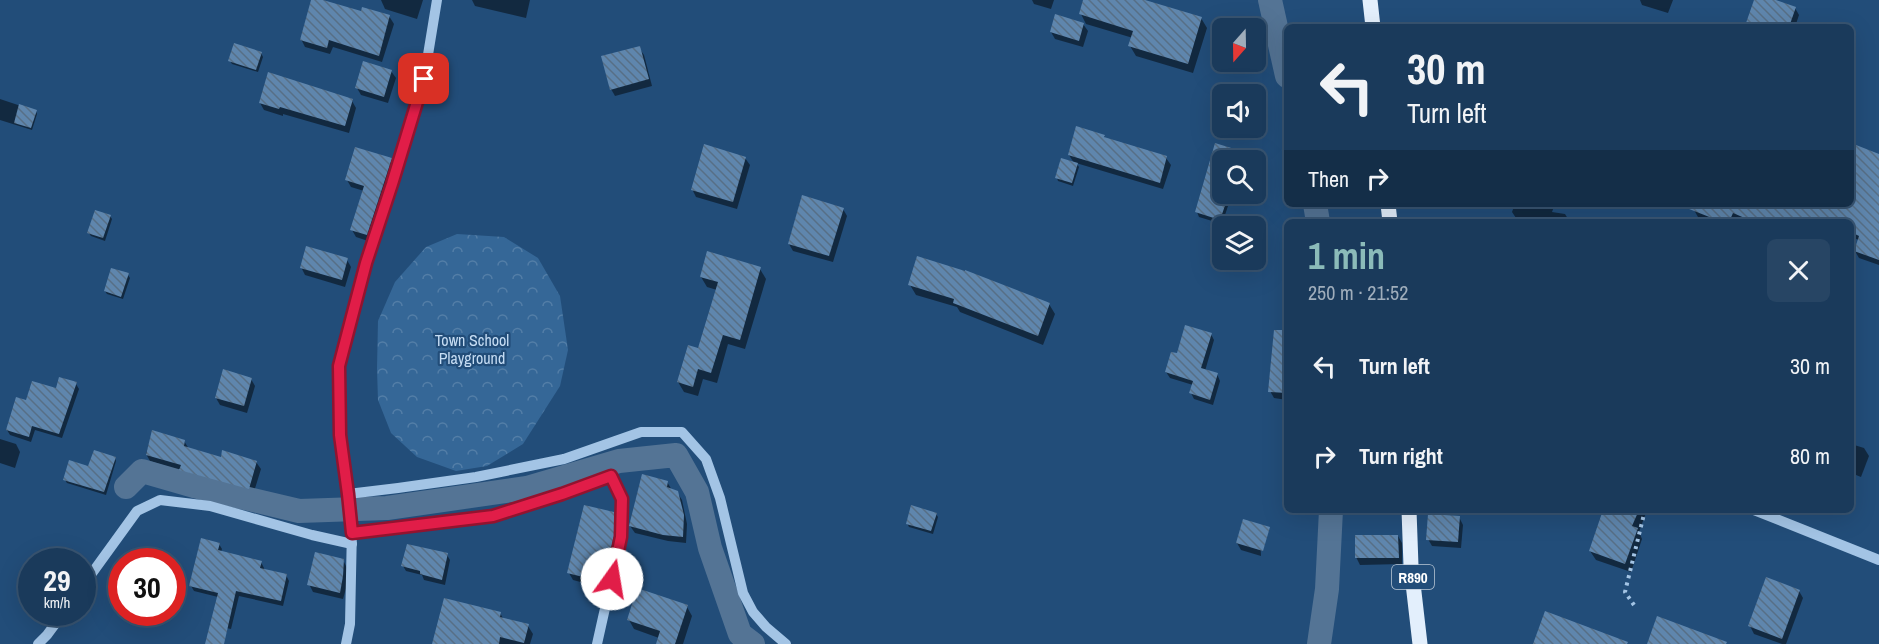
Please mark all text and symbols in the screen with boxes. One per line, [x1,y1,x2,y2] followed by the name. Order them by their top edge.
[1212,18,1266,72] north arrow
[1212,18,1266,270] map controls
[1407,41,1486,97] text: 30 m
[1308,48,1386,126] icon: left
[398,53,449,104] pin
[407,62,440,95] icon: arrive
[1212,84,1266,138] button: sound
[1407,95,1486,131] text: Turn left
[1212,150,1266,204] button: search
[1361,162,1394,195] icon: right
[1308,164,1349,194] text: Then
[1212,216,1266,270] button: layers
[1308,232,1385,280] text: 1 min
[1767,239,1830,302] button: close
[1308,279,1408,306] text: 250 m · 21:52
[435,329,509,369] park label: Town School Playground
[1308,350,1341,383] icon: left
[1359,351,1430,381] text: Turn left
[1790,351,1830,381] text: 30 m
[1308,440,1341,473] icon: right
[1359,441,1443,471] text: Turn right
[1790,441,1830,471] text: 80 m
[580,547,644,611] position arrow
[108,548,186,626] speed limit sign: 30
[43,560,71,600] text: 29
[1392,565,1434,589] road number: R890
[44,592,70,613] text: km/h

